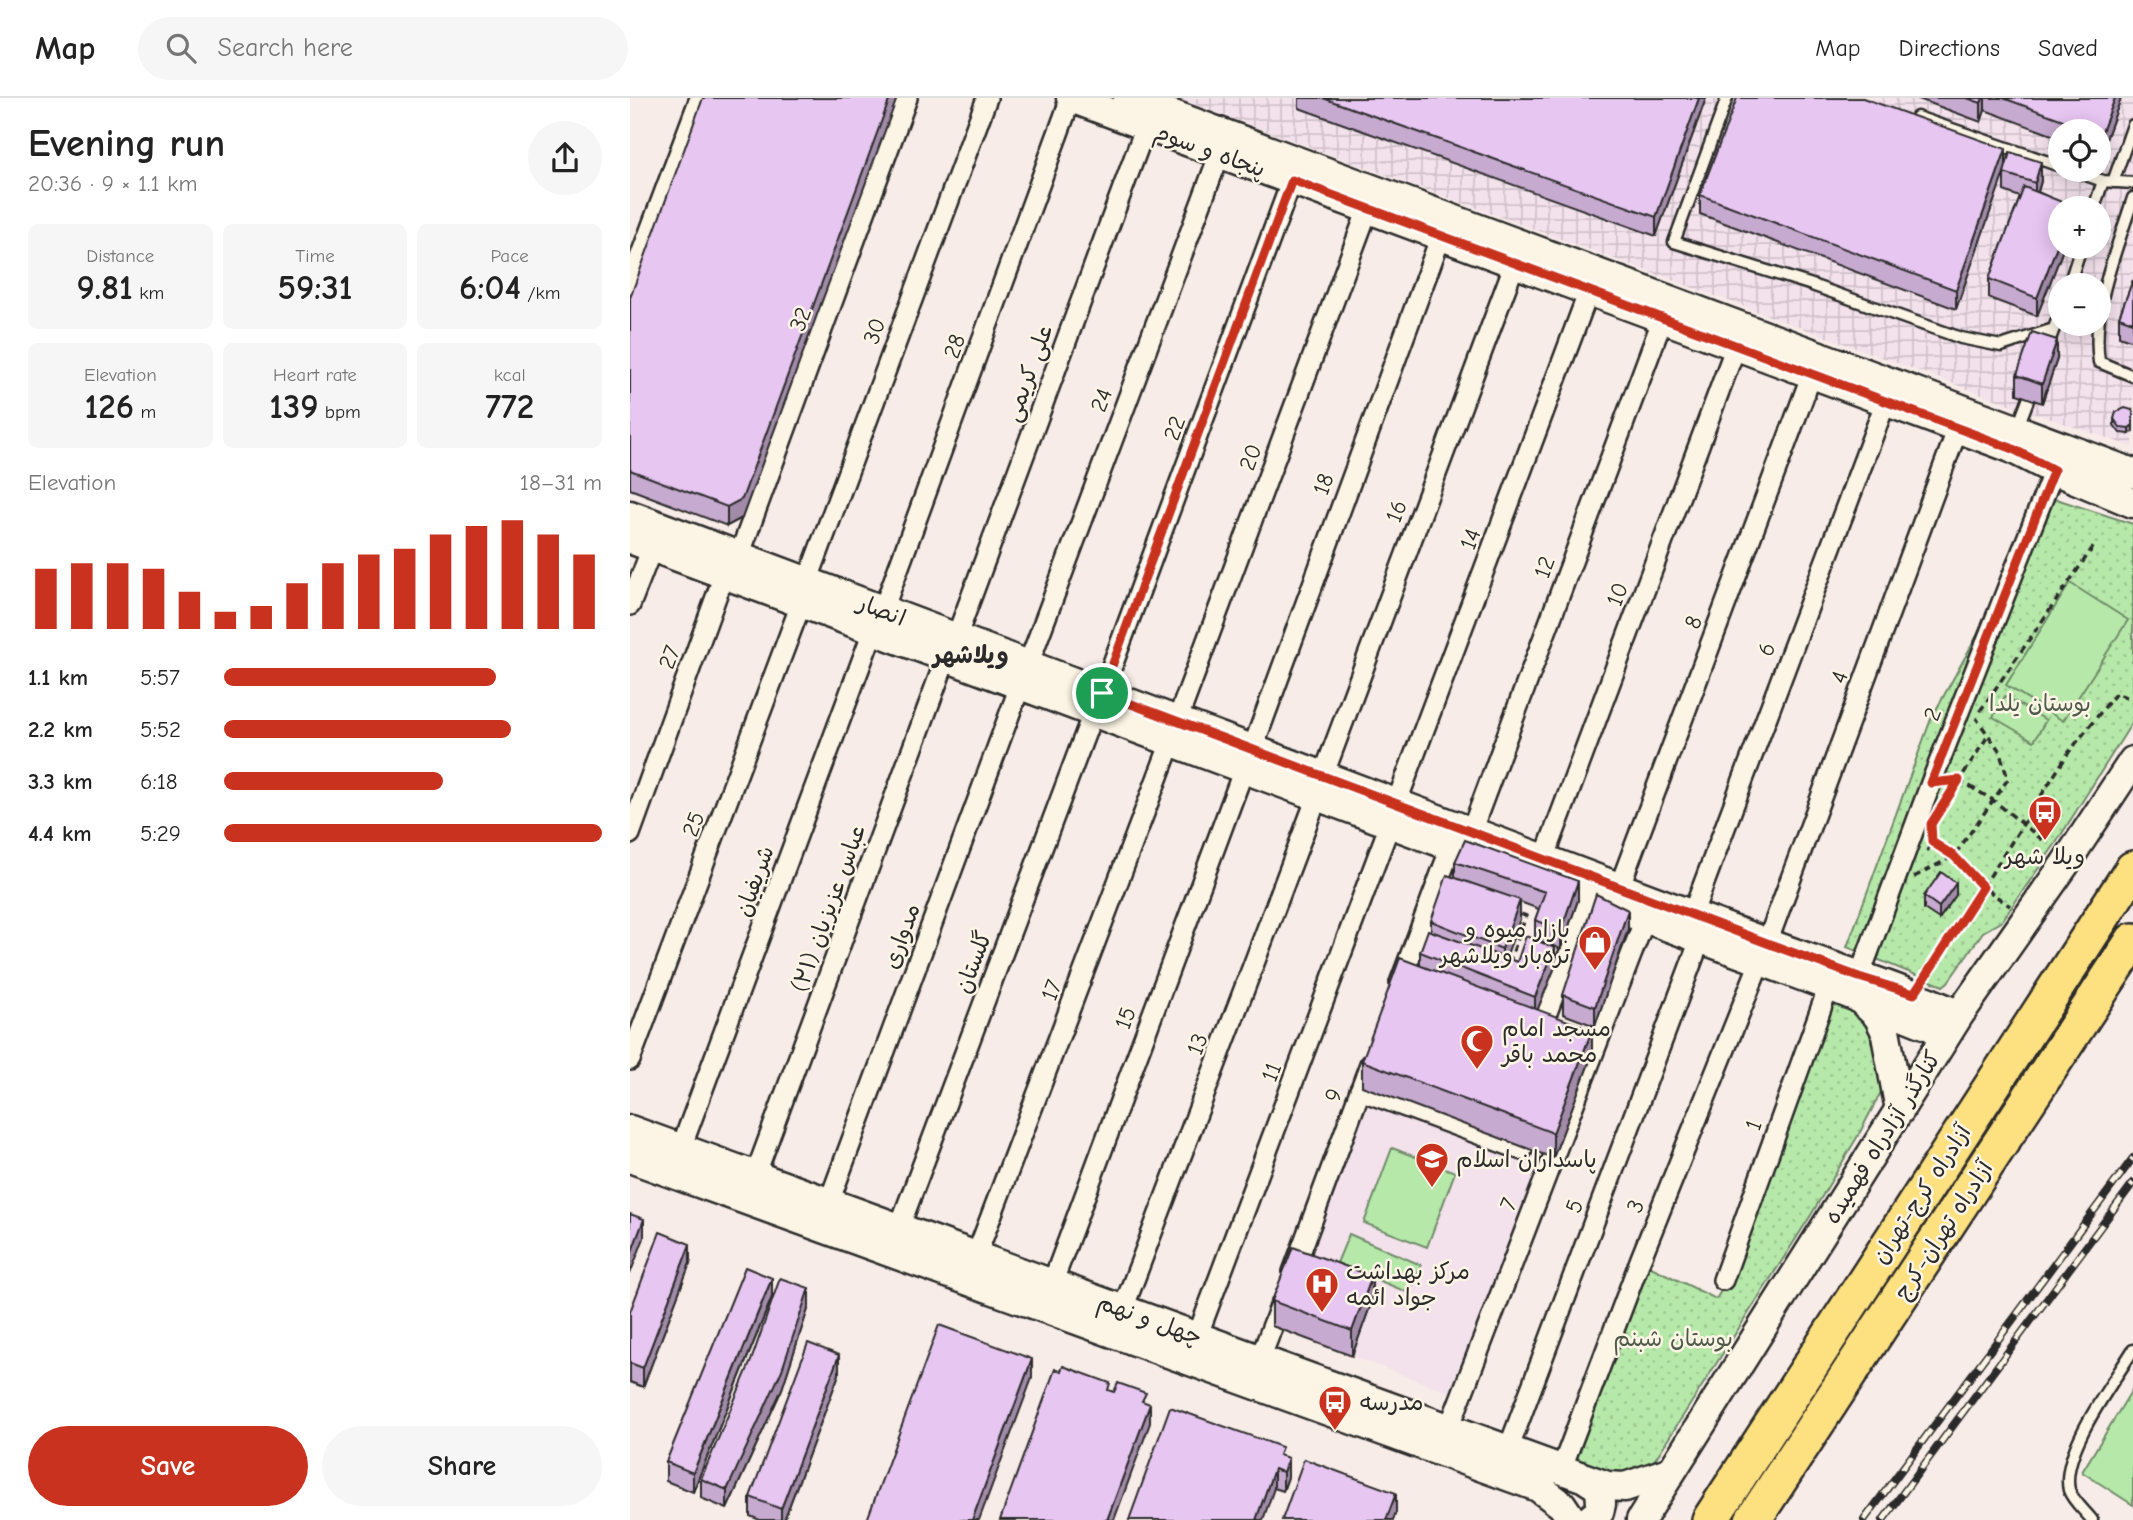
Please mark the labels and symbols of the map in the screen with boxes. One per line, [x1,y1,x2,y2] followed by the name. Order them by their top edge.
[1150,118,1269,186] street label: پنجاه و سوم
[784,303,817,335] street label: 32
[857,314,892,348] street label: 30
[998,321,1059,426] street label: علی کریمی
[938,330,971,362] street label: 28
[1085,385,1118,416] street label: 24
[1158,412,1191,444] street label: 22
[1233,440,1268,474] street label: 20
[1307,470,1340,499] street label: 18
[1380,496,1413,526] street label: 16
[1454,525,1487,553] street label: 14
[1528,553,1561,582] street label: 12
[1601,579,1634,610] street label: 10
[852,588,910,632] street label: انصار
[1679,612,1708,633] street label: 8
[1752,639,1781,660] street label: 6
[931,641,1009,669] district label: ویلاشهر
[653,642,686,673] street label: 27
[1072,663,1132,723] pin
[1825,667,1854,687] street label: 4
[1989,690,2091,717] park label: بوستان یلدا
[1918,704,1947,725] street label: 2
[2026,793,2064,842] bus stop icon: ویلا شهر
[676,808,710,840] street label: 25
[786,821,871,995] street label: عباس عزیزیان (۲۱)
[729,842,780,920] street label: شریفیان
[2003,843,2085,870] place label: ویلا شهر
[877,900,926,973] street label: مدواری
[1438,916,1570,969] place label: بازار میوه و تره‌بار ویلاشهر
[1576,923,1614,972] shop icon: بازار میوه و تره‌بار ویلاشهر
[949,927,998,997] street label: گلستان
[1035,976,1068,1004] street label: 17
[1109,1003,1142,1033] street label: 15
[1500,1015,1611,1068] place label: مسجد امام محمد باقر
[1458,1022,1496,1071] mosque icon: مسجد امام محمد باقر
[1181,1030,1214,1059] street label: 13
[1818,1046,1947,1229] street label: کنارگذر آزادراه فهمیده
[1256,1059,1287,1086] street label: 11
[1319,1085,1348,1106] street label: 9
[1739,1116,1768,1134] street label: 1
[1866,1119,1979,1270] street label: آزادراه کرج-تهران
[1413,1140,1451,1189] school or university icon: پاسداران اسلام
[1456,1146,1597,1177] place label: پاسداران اسلام
[1888,1155,2001,1306] street label: آزادراه تهران-کرج
[1494,1194,1523,1214] street label: 7
[1560,1196,1589,1217] street label: 5
[1621,1196,1650,1217] street label: 3
[1346,1258,1470,1311] place label: مرکز بهداشت جواد ائمه
[1303,1265,1341,1314] hospital icon: مرکز بهداشت جواد ائمه
[1093,1288,1206,1355] street label: چهل و نهم
[1613,1325,1733,1356] park label: بوستان شبنم
[1316,1383,1354,1432] bus stop icon: مدرسه
[1360,1389,1424,1416] place label: مدرسه

